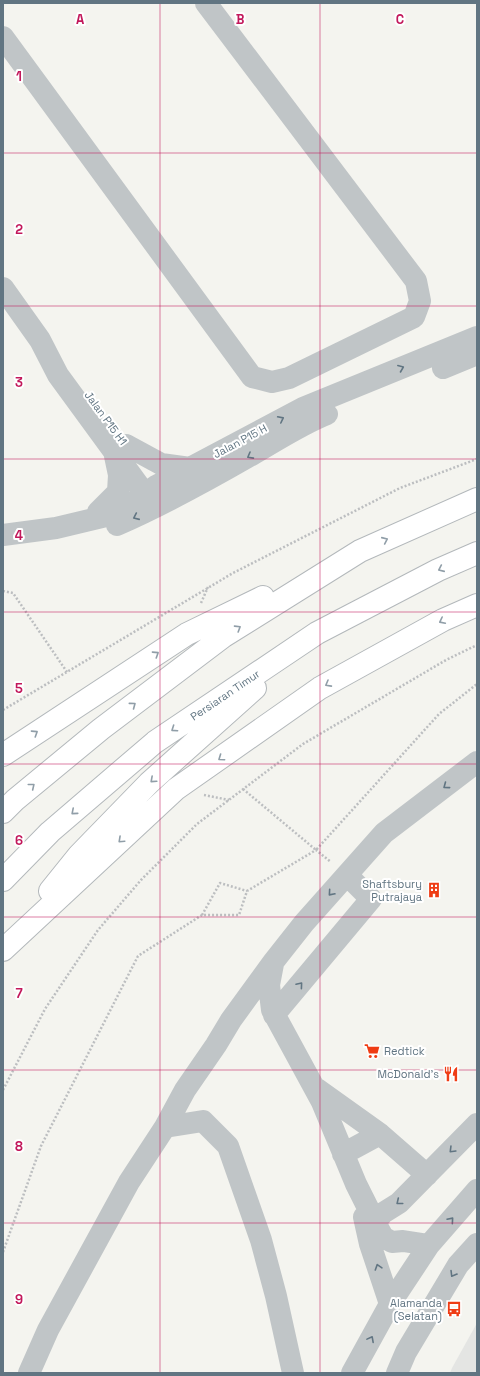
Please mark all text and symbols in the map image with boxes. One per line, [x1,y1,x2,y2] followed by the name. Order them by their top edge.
[76,11,85,28] text: A
[236,11,245,28] text: B
[396,11,404,28] text: C
[16,68,22,85] text: 1
[15,221,23,238] text: 2
[397,365,404,373] one-way arrow
[15,374,23,391] text: 3
[82,388,130,448] street label: Jalan P15 H1
[277,416,284,424] one-way arrow
[211,421,269,461] street label: Jalan P15 H
[247,451,254,458] one-way arrow
[132,512,140,520] one-way arrow
[15,527,23,544] text: 4
[382,536,389,544] one-way arrow
[438,564,445,572] one-way arrow
[438,616,446,624] one-way arrow
[234,625,241,632] one-way arrow
[152,652,159,659] one-way arrow
[188,667,262,723] street label: Persiaran Timur
[325,679,332,686] one-way arrow
[15,680,23,697] text: 5
[129,702,136,709] one-way arrow
[171,724,178,732] one-way arrow
[31,730,38,738] one-way arrow
[218,753,225,761] one-way arrow
[150,775,158,783] one-way arrow
[443,781,450,788] one-way arrow
[27,783,34,790] one-way arrow
[71,807,79,814] one-way arrow
[15,832,23,849] text: 6
[118,835,126,843] one-way arrow
[362,877,423,904] place label: Shaftsbury Putrajaya
[425,881,443,899] building icon: Shaftsbury Putrajaya
[328,888,336,896] one-way arrow
[295,982,302,989] one-way arrow
[15,985,23,1002] text: 7
[363,1042,381,1060] supermarket icon: Redtick
[384,1044,425,1058] place label: Redtick
[442,1065,460,1083] restaurant icon: McDonald's
[377,1067,439,1081] place label: McDonald's
[15,1138,23,1155] text: 8
[450,1145,457,1153] one-way arrow
[396,1197,404,1204] one-way arrow
[446,1217,454,1225] one-way arrow
[374,1264,382,1271] one-way arrow
[450,1270,457,1277] one-way arrow
[15,1291,23,1308] text: 9
[390,1296,443,1323] place label: Alamanda (Selatan)
[445,1300,463,1318] bus stop icon: Alamanda (Selatan)
[366,1336,373,1343] one-way arrow

